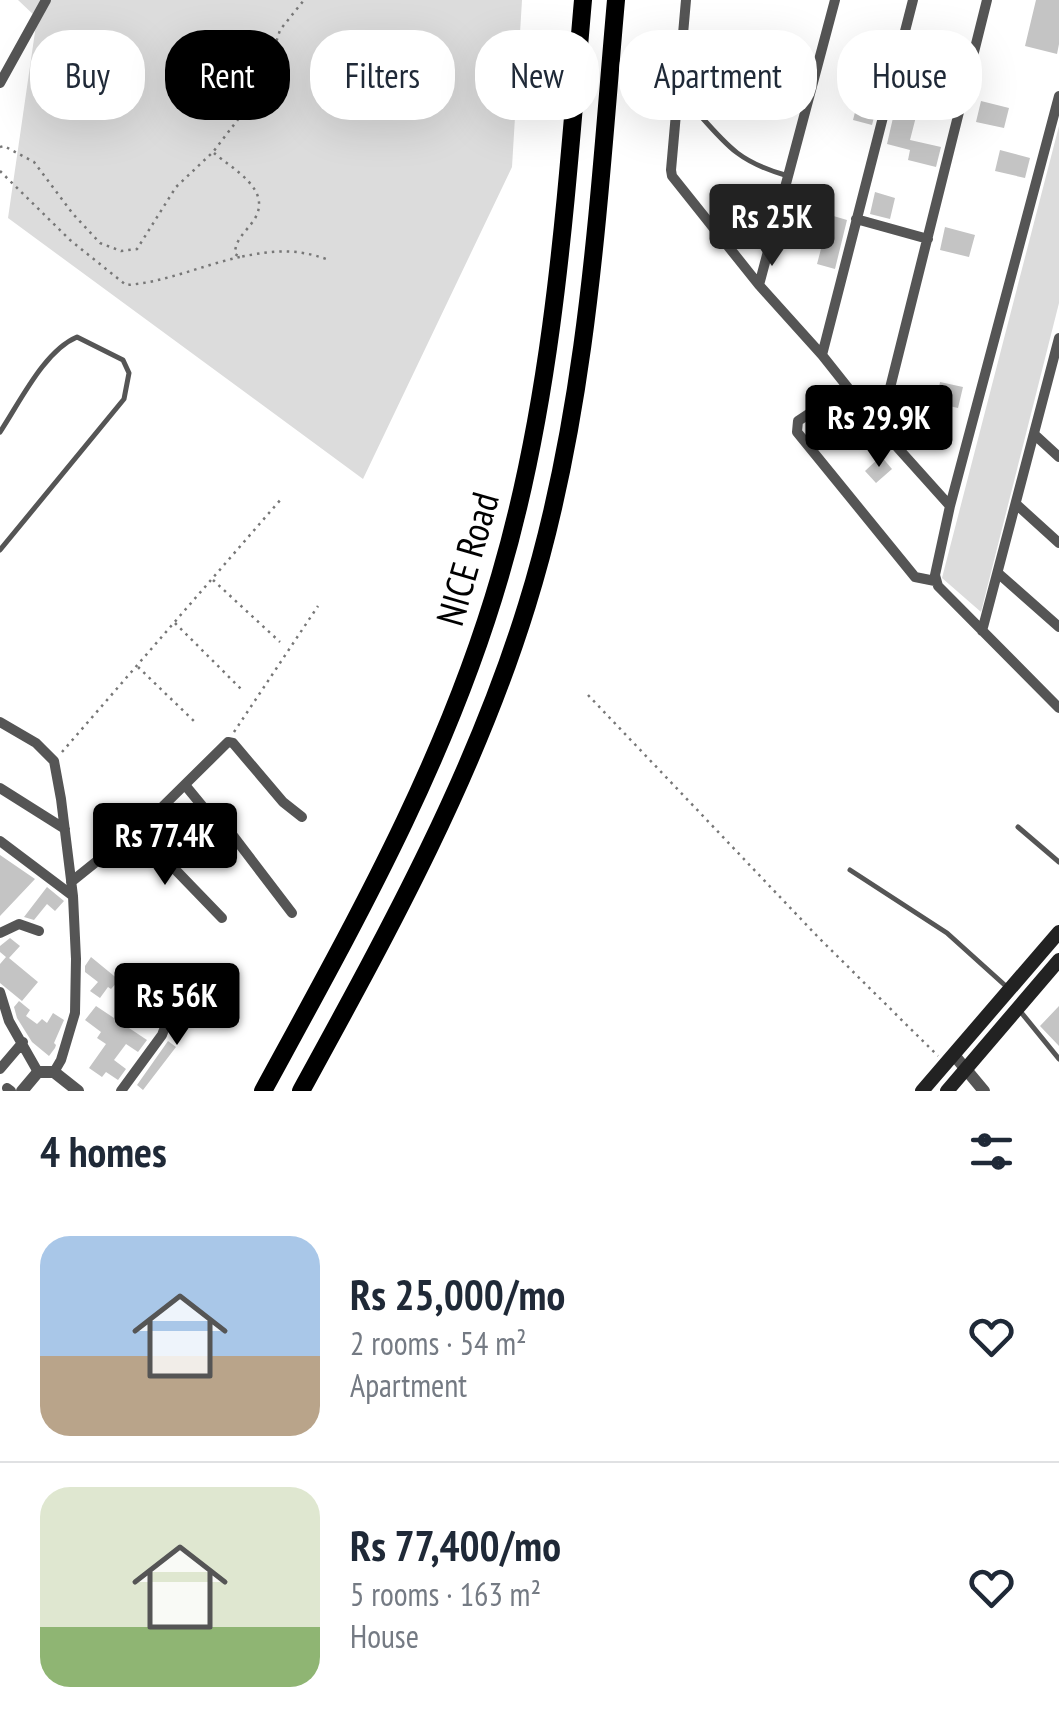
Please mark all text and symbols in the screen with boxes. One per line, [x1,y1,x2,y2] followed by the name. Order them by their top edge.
[30,30,145,120] chip: Buy
[165,30,290,120] chip: Rent
[310,30,455,120] chip: Filters
[475,30,599,120] chip: New
[619,30,817,120] chip: Apartment
[837,30,982,120] chip: House
[691,184,853,269] pin: Rs 25K
[731,195,813,237] text: Rs 25K
[776,385,982,470] pin: Rs 29.9K
[827,396,931,438] text: Rs 29.9K
[424,487,509,631] street label: NICE Road
[62,803,268,888] pin: Rs 77.4K
[115,814,215,856] text: Rs 77.4K
[96,963,258,1048] pin: Rs 56K
[136,974,218,1016] text: Rs 56K
[40,1124,167,1179] text: 4 homes
[964,1124,1019,1179] icon: filters
[350,1267,565,1322] text: Rs 25,000/mo
[120,1276,240,1396] icon: home
[964,1309,1019,1364] icon: heart
[350,1322,527,1364] text: 2 rooms · 54 m²
[350,1364,467,1406] text: Apartment
[350,1518,561,1573] text: Rs 77,400/mo
[120,1527,240,1647] icon: home
[964,1560,1019,1615] icon: heart
[350,1573,541,1615] text: 5 rooms · 163 m²
[350,1615,419,1657] text: House

